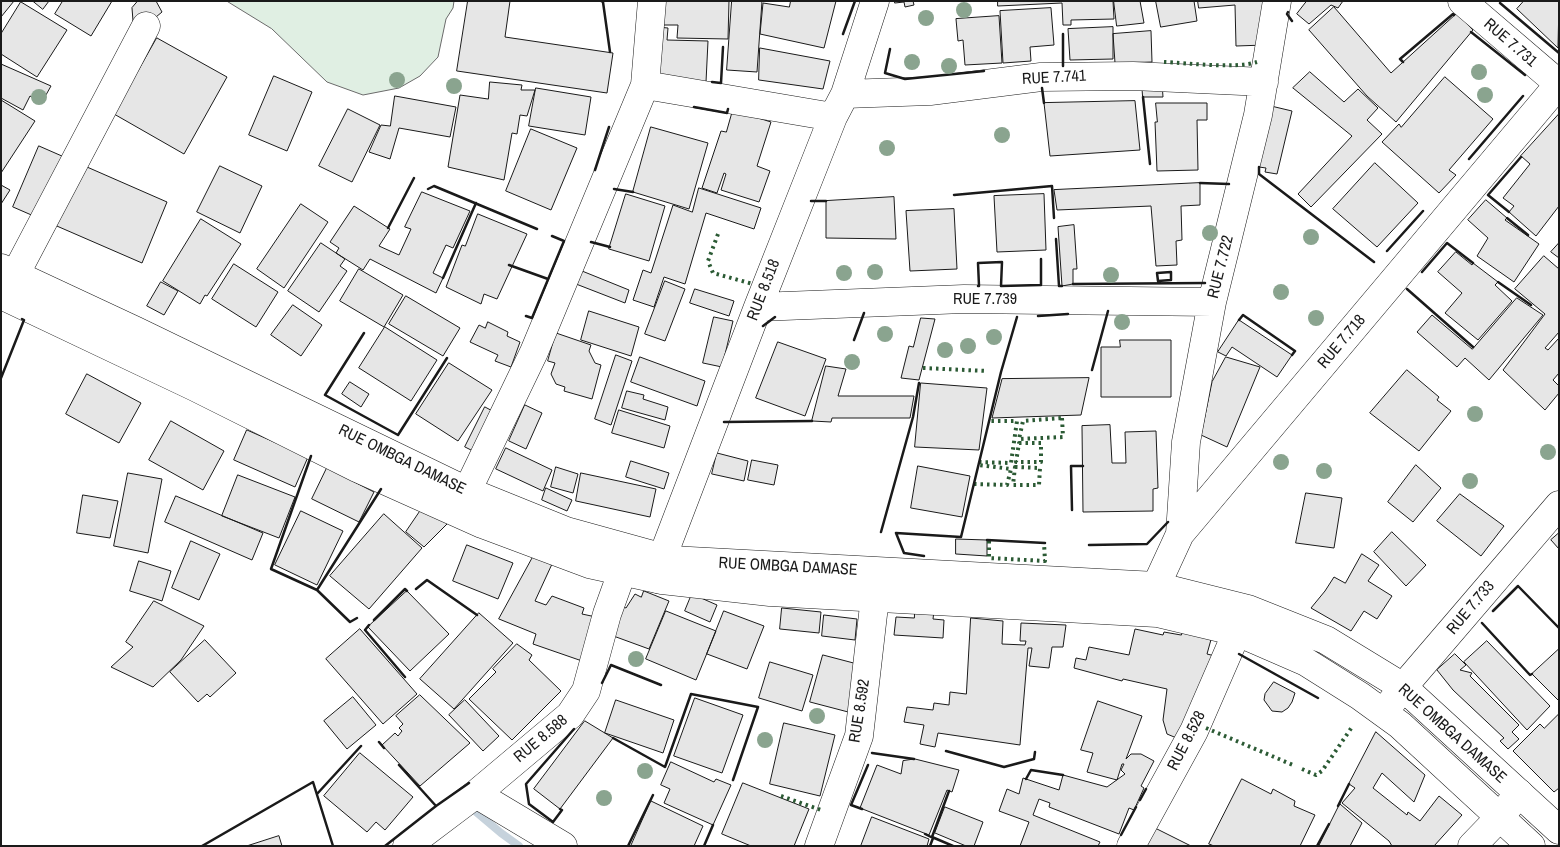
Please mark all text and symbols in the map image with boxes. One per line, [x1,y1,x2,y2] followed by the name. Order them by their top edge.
[1479,15,1541,71] street label: RUE 7.731
[1021,67,1087,89] street label: RUE 7.741
[1204,234,1238,300] street label: RUE 7.722
[744,257,784,323] street label: RUE 8.518
[953,290,1017,310] street label: RUE 7.739
[1314,311,1370,373] street label: RUE 7.718
[335,421,469,499] street label: RUE OMBGA DAMASE
[718,554,858,580] street label: RUE OMBGA DAMASE
[1443,577,1499,639] street label: RUE 7.733
[845,678,875,744] street label: RUE 8.592
[1394,680,1510,788] street label: RUE OMBGA DAMASE
[1164,708,1210,774] street label: RUE 8.528
[510,711,572,767] street label: RUE 8.588

